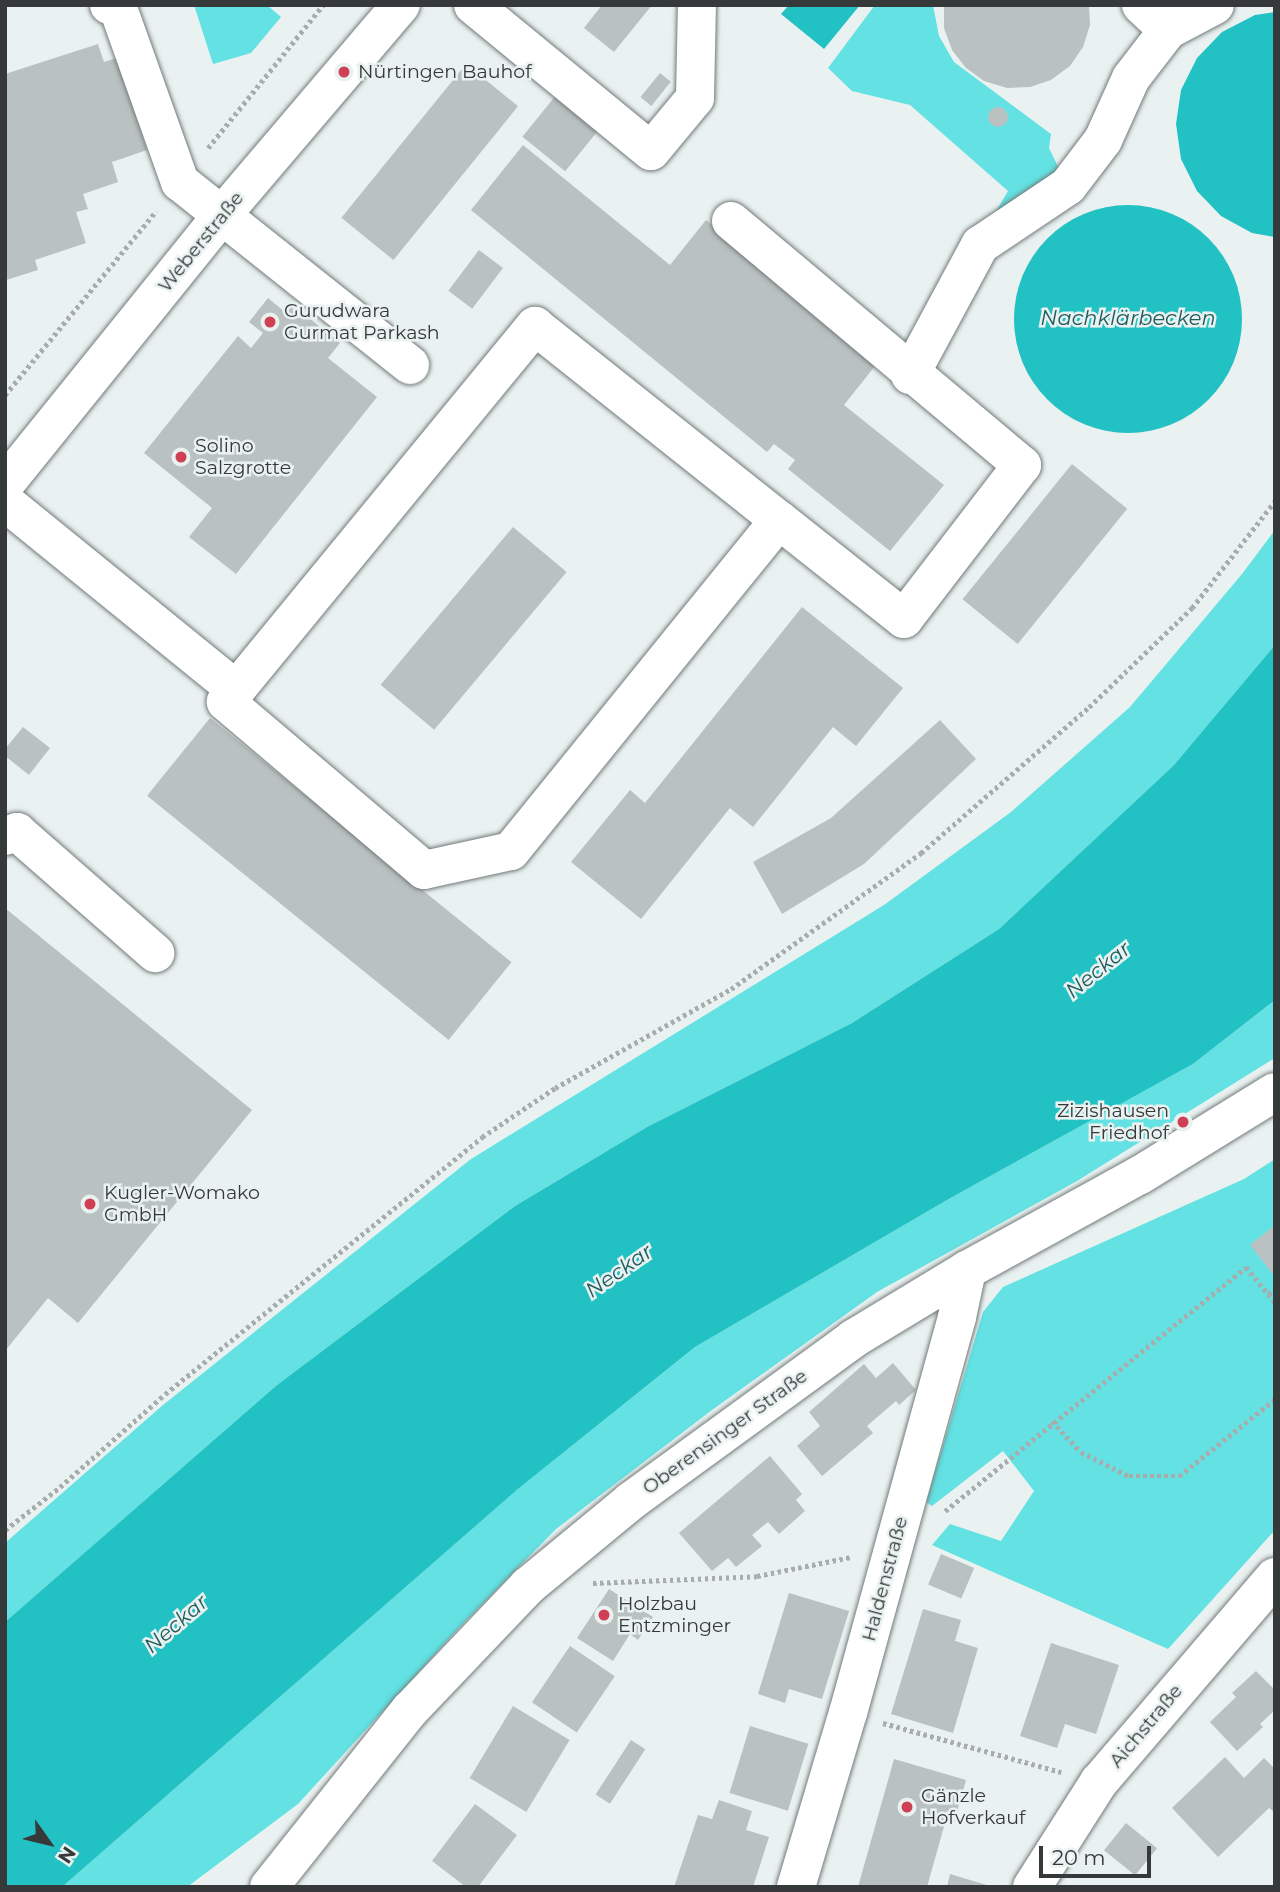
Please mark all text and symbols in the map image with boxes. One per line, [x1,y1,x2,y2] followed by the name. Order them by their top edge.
[358,61,532,83] place label: Nürtingen Bauhof
[336,64,352,80] marker: Nürtingen Bauhof
[154,187,248,297] street label: Weberstraße
[284,300,440,344] place label: Gurudwara Gurmat Parkash
[1040,305,1216,331] water label: Nachklärbecken
[262,314,278,330] marker: Gurudwara Gurmat Parkash
[195,435,291,479] place label: Solino Salzgrotte
[173,449,189,465] marker: Solino Salzgrotte
[1060,936,1136,1004] water label: Neckar
[1057,1100,1169,1144] place label: Zizishausen Friedhof
[1175,1114,1191,1130] marker: Zizishausen Friedhof
[104,1182,260,1226] place label: Kugler-Womako GmbH
[82,1196,98,1212] marker: Kugler-Womako GmbH
[581,1239,657,1303] water label: Neckar
[638,1365,812,1499] street label: Oberensinger Straße
[857,1514,913,1644] street label: Haldenstraße
[139,1590,213,1658] water label: Neckar
[618,1593,731,1637] place label: Holzbau Entzminger
[596,1607,612,1623] marker: Holzbau Entzminger
[1105,1680,1187,1772] street label: Aichstraße
[921,1785,1026,1829] place label: Gänzle Hofverkauf
[899,1799,915,1815] marker: Gänzle Hofverkauf
[14,1808,84,1878] north arrow
[1042,1832,1154,1876] scale bar
[53,1842,81,1868] text: N
[1052,1845,1106,1870] text: 20 m

